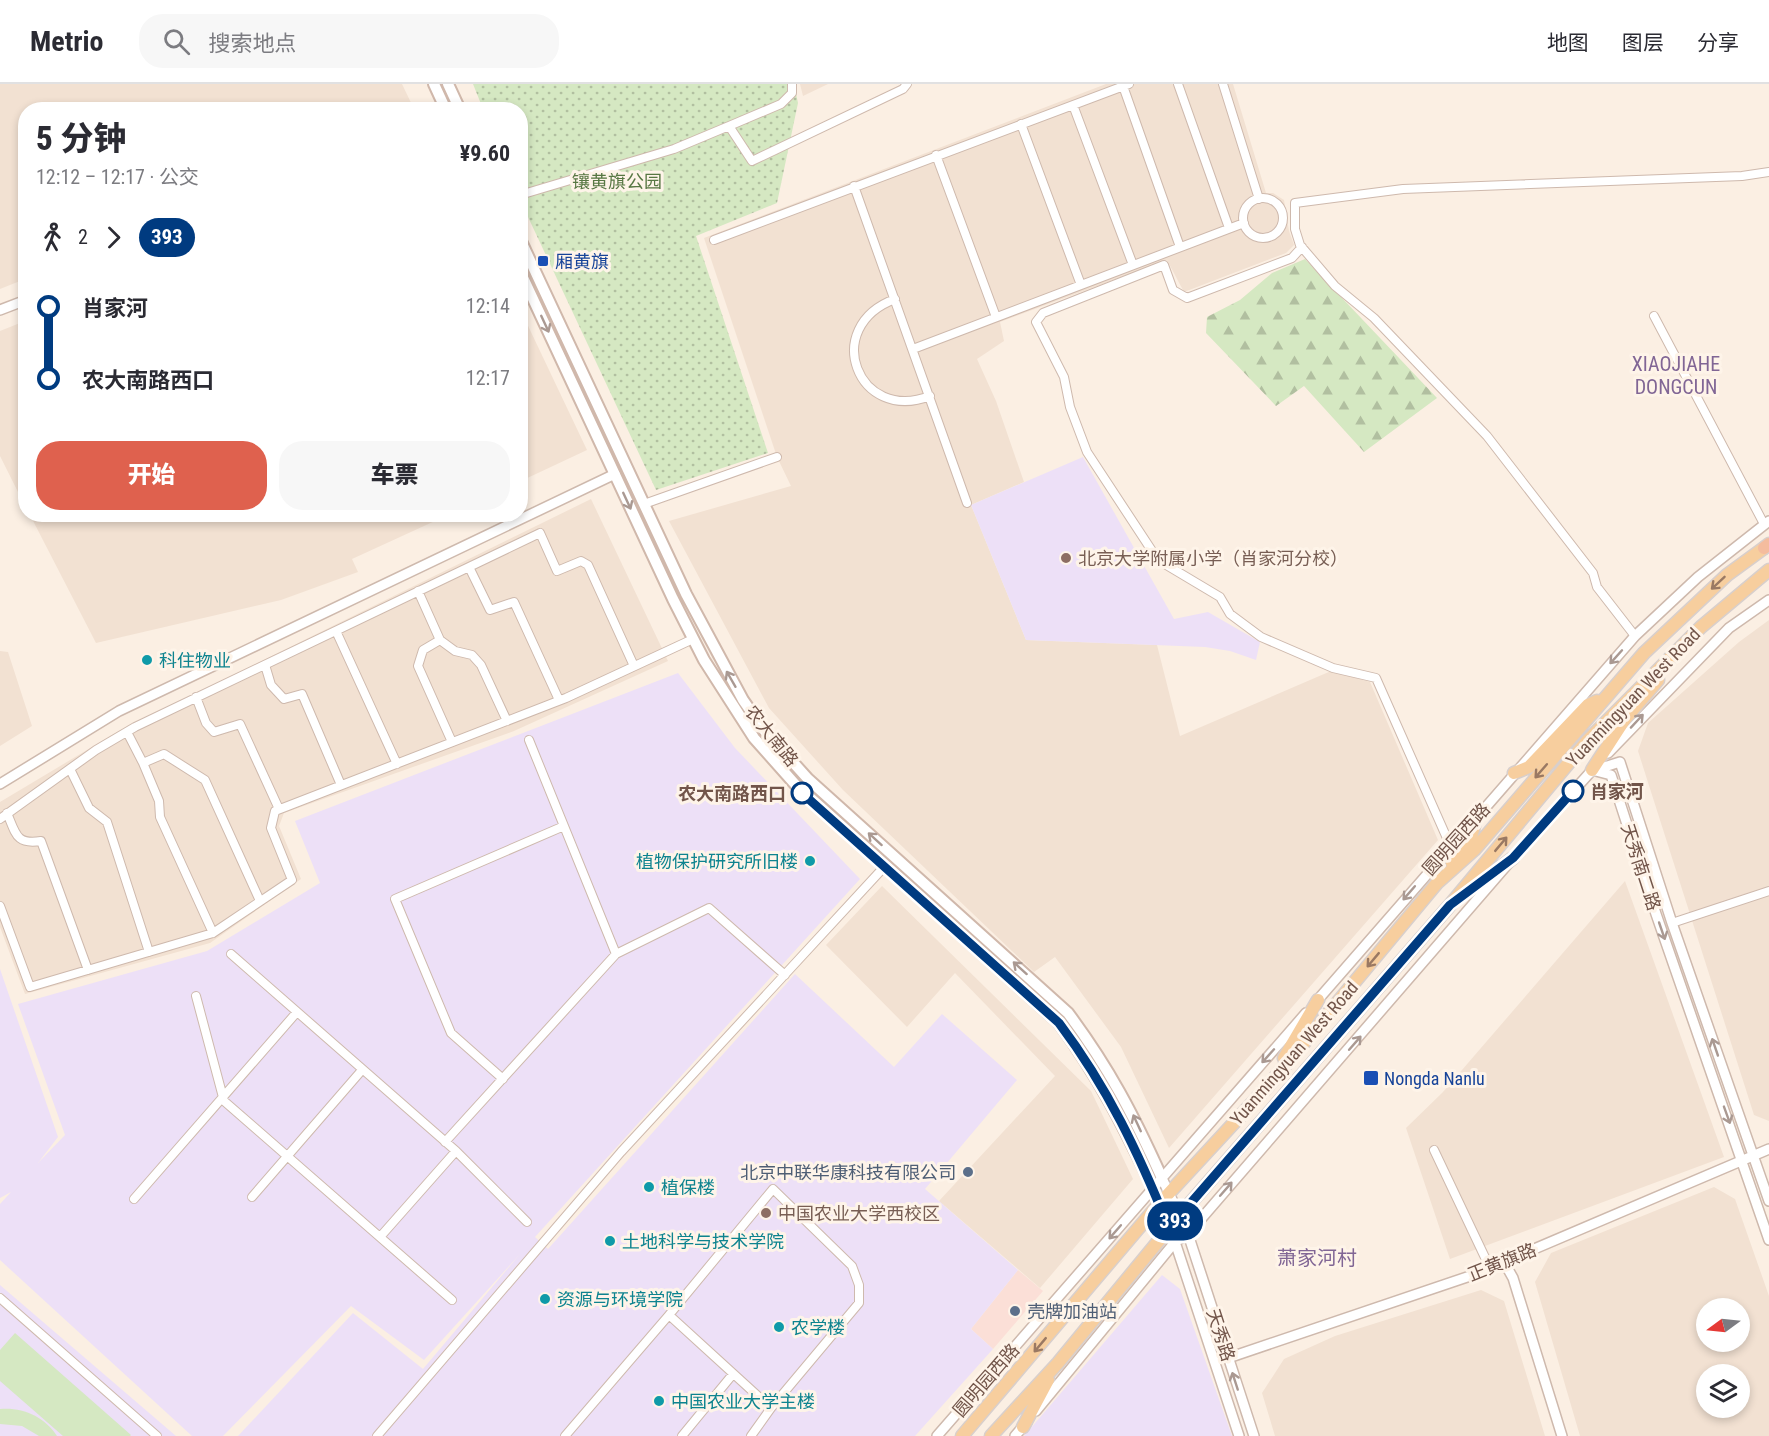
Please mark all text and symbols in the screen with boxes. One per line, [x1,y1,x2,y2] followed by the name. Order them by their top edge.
[139,14,559,68] search box
[30,25,103,58] text: Metrio
[160,25,193,58] icon: search
[208,31,297,56] text: 搜索地点
[1547,31,1589,55] text: 地图
[1622,31,1664,55] text: 图层
[1697,31,1739,55] text: 分享
[36,119,126,158] text: 5 分钟
[460,141,510,166] text: ¥9.60
[36,165,199,189] text: 12:12 – 12:17 · 公交
[572,171,662,192] park label: 镶黄旗公园
[36,221,69,254] icon: walk
[97,221,130,254] icon: forward
[78,225,88,249] text: 2
[151,225,183,249] text: 393
[555,251,609,272] place label: 厢黄旗
[536,254,550,268] marker: 厢黄旗
[466,294,510,318] text: 12:14
[82,296,148,321] text: 肖家河
[540,314,552,332] one-way arrow
[1632,352,1720,399] district label: XIAOJIAHE DONGCUN
[466,366,510,390] text: 12:17
[82,368,214,393] text: 农大南路西口
[36,441,267,510] button: 开始
[279,441,510,510] button: 车票
[622,491,634,509] one-way arrow
[1078,548,1348,569] place label: 北京大学附属小学（肖家河分校）
[1059,551,1073,565] marker: 北京大学附属小学（肖家河分校）
[1710,576,1725,591] one-way arrow
[1562,624,1704,770] street label: Yuanmingyuan West Road
[1609,649,1623,664] one-way arrow
[159,650,231,671] place label: 科住物业
[140,653,154,667] marker: 科住物业
[725,671,736,689] one-way arrow
[741,701,803,771] street label: 农大南路
[1630,714,1644,729] one-way arrow
[1534,763,1548,778] one-way arrow
[1562,780,1584,802] marker: 肖家河
[1590,781,1644,802] place label: 肖家河
[791,782,813,804] marker: 农大南路西口
[678,783,786,804] place label: 农大南路西口
[1418,799,1494,879] street label: 圆明园西路
[1617,821,1665,913] street label: 天秀南二路
[868,832,883,846] one-way arrow
[1494,836,1507,852] one-way arrow
[636,851,798,872] place label: 植物保护研究所旧楼
[803,854,817,868] marker: 植物保护研究所旧楼
[1402,885,1416,900] one-way arrow
[1657,922,1668,940] one-way arrow
[1367,952,1380,968] one-way arrow
[1013,961,1028,975] one-way arrow
[1226,977,1362,1129] street label: Yuanmingyuan West Road
[1348,1035,1362,1050] one-way arrow
[1709,1038,1720,1057] one-way arrow
[1261,1048,1275,1063] one-way arrow
[1384,1068,1485,1089] place label: Nongda Nanlu
[1362,1069,1380,1087] marker: Nongda Nanlu
[1723,1105,1734,1124] one-way arrow
[1130,1114,1142,1132] one-way arrow
[740,1162,956,1183] place label: 北京中联华康科技有限公司
[961,1165,975,1179] marker: 北京中联华康科技有限公司
[661,1177,715,1198] place label: 植保楼
[642,1180,656,1194] marker: 植保楼
[1219,1182,1233,1198] one-way arrow
[1140,1202,1210,1240] line badge: 393
[778,1203,940,1224] place label: 中国农业大学西校区
[759,1206,773,1220] marker: 中国农业大学西校区
[1159,1209,1191,1233] text: 393
[1108,1224,1122,1239] one-way arrow
[622,1231,784,1252] place label: 土地科学与技术学院
[603,1234,617,1248] marker: 土地科学与技术学院
[1465,1239,1539,1285] street label: 正黄旗路
[1277,1246,1357,1270] district label: 萧家河村
[557,1289,683,1310] place label: 资源与环境学院
[538,1292,552,1306] marker: 资源与环境学院
[1696,1298,1750,1352] north arrow
[1696,1298,1750,1418] map controls
[1027,1301,1117,1322] place label: 壳牌加油站
[1008,1304,1022,1318] marker: 壳牌加油站
[1203,1306,1239,1364] street label: 天秀路
[791,1317,845,1338] place label: 农学楼
[772,1320,786,1334] marker: 农学楼
[1033,1337,1047,1352] one-way arrow
[949,1339,1023,1421] street label: 圆明园西路
[1696,1364,1750,1418] button: layers
[1229,1372,1240,1391] one-way arrow
[671,1391,815,1412] place label: 中国农业大学主楼
[652,1394,666,1408] marker: 中国农业大学主楼

